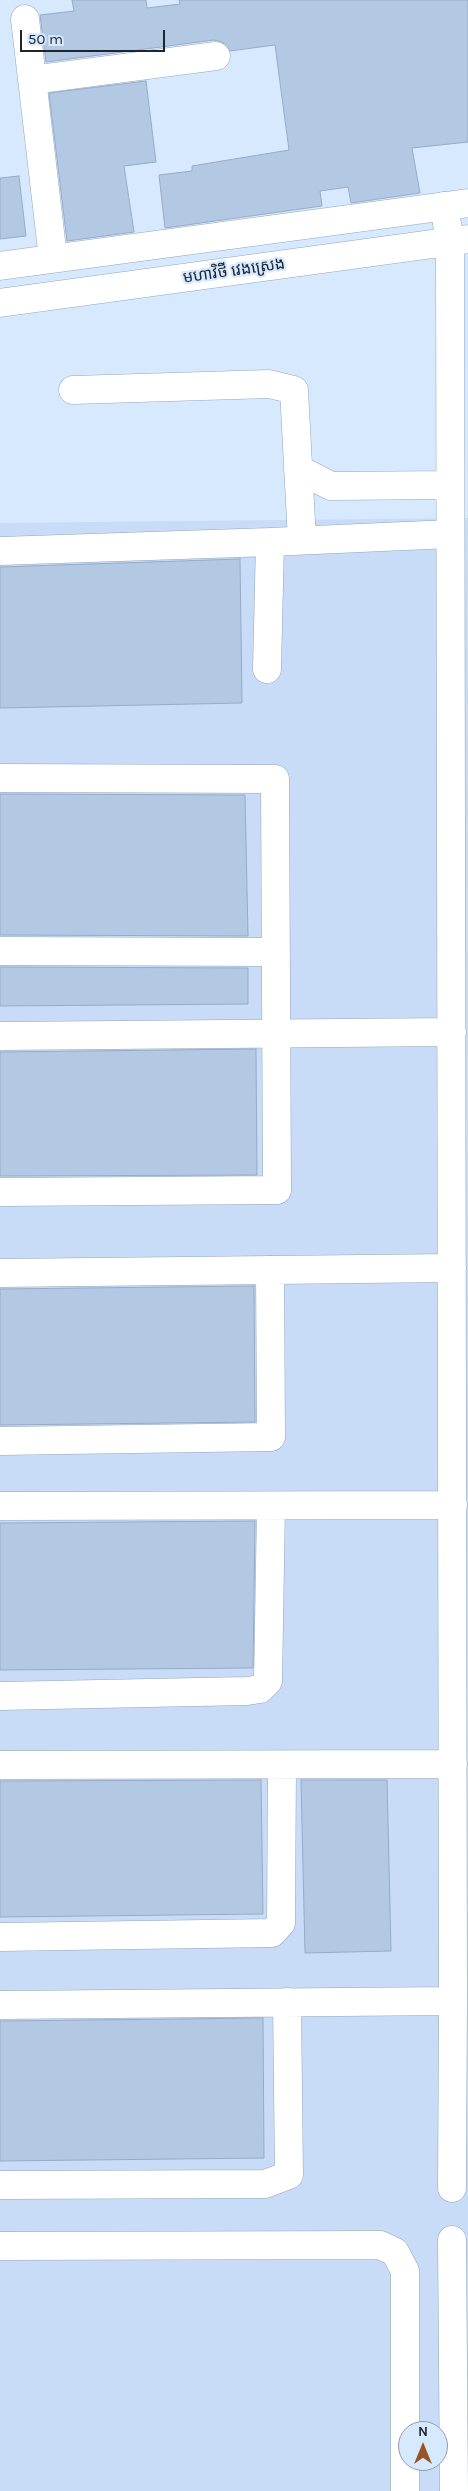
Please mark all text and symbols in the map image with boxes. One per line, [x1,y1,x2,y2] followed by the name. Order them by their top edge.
[22,20,168,52] scale bar
[28,30,63,48] text: 50 m
[182,254,286,288] street label: មហាវិថី វេងស្រេង
[398,2421,448,2471] north arrow
[418,2423,428,2440] text: N

